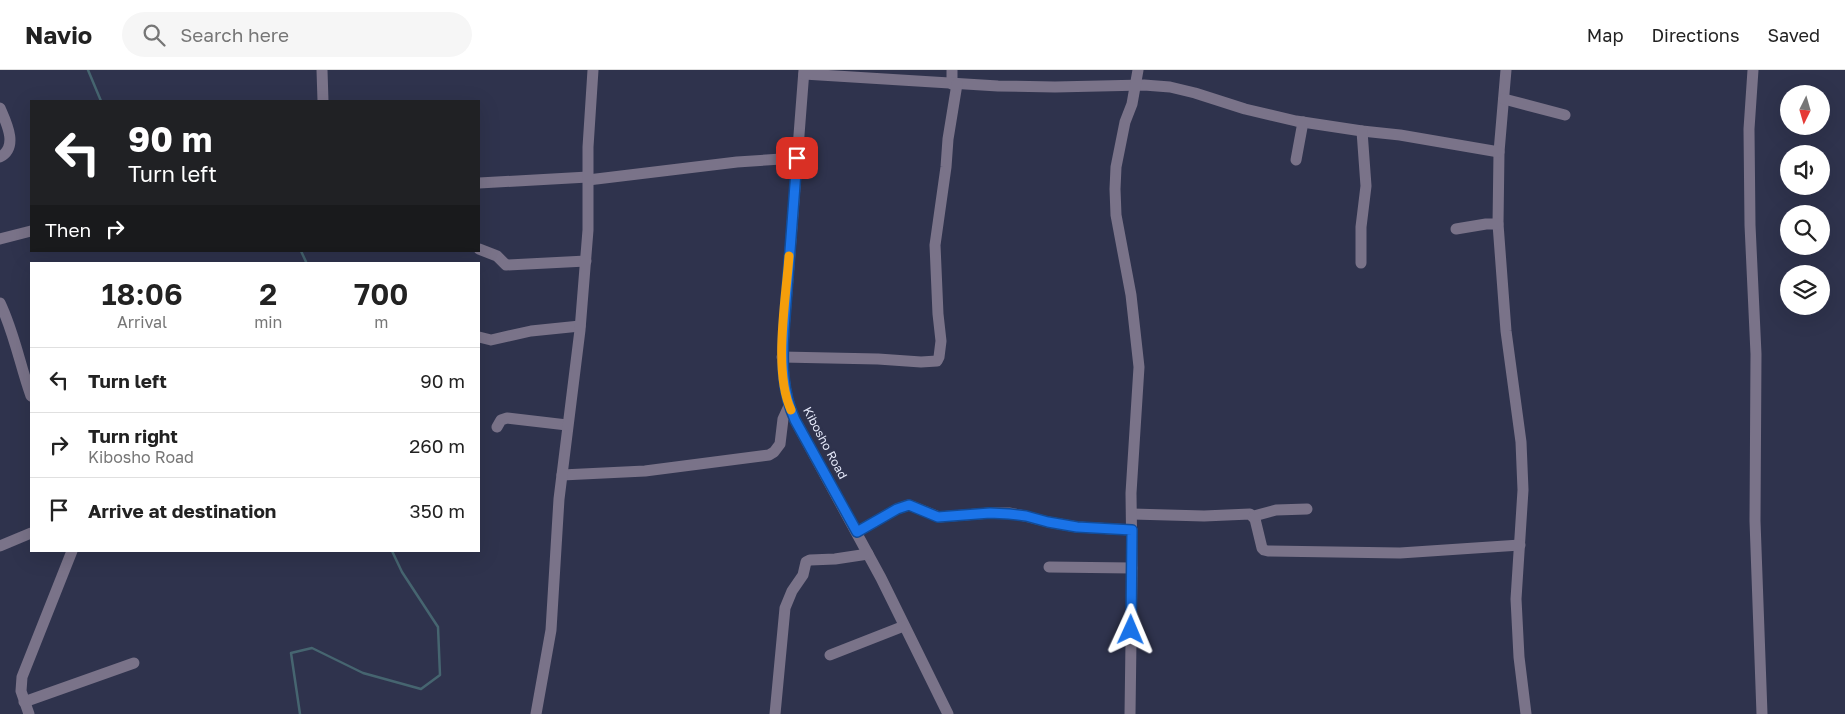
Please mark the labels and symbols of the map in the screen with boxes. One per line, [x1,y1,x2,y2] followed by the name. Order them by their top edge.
[1780,85,1830,135] north arrow
[776,137,818,179] pin
[800,404,851,481] street label: Kibosho Road
[1104,603,1156,655] position arrow

